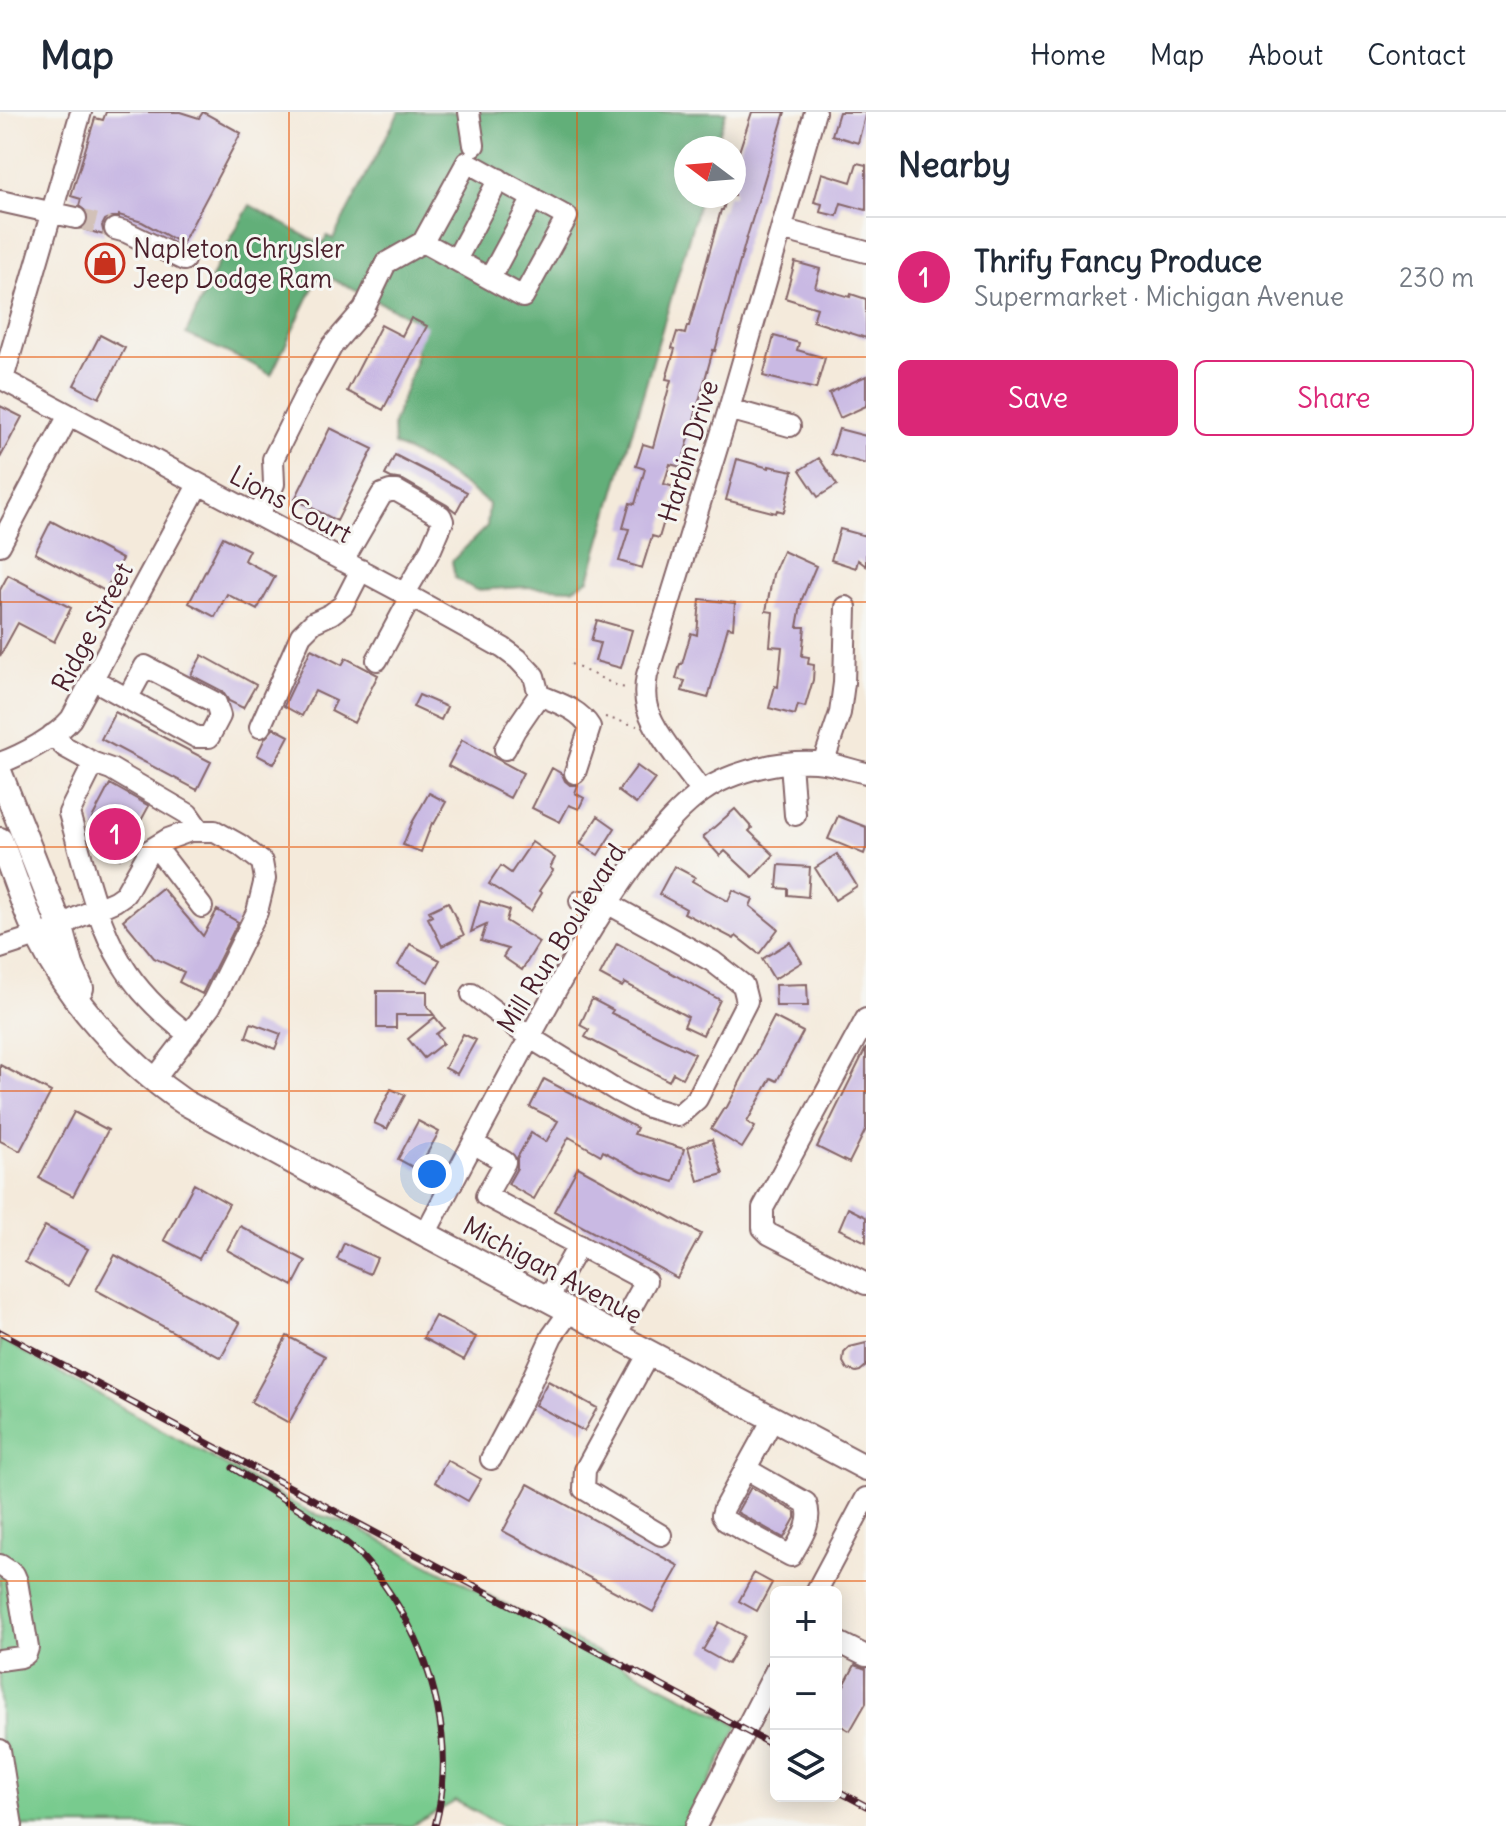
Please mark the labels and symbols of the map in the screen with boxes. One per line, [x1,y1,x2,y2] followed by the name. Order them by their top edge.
[674,136,746,208] north arrow
[133,232,345,295] place label: Napleton Chrysler Jeep Dodge Ram
[84,242,126,284] shop icon: Napleton Chrysler Jeep Dodge Ram
[651,376,725,526] street label: Harbin Drive
[224,458,358,550] street label: Lions Court
[44,556,140,697] street label: Ridge Street
[89,804,141,864] pin: 1
[489,837,633,1039] street label: Mill Run Boulevard
[412,1154,452,1194] your location
[458,1209,648,1331] street label: Michigan Avenue

